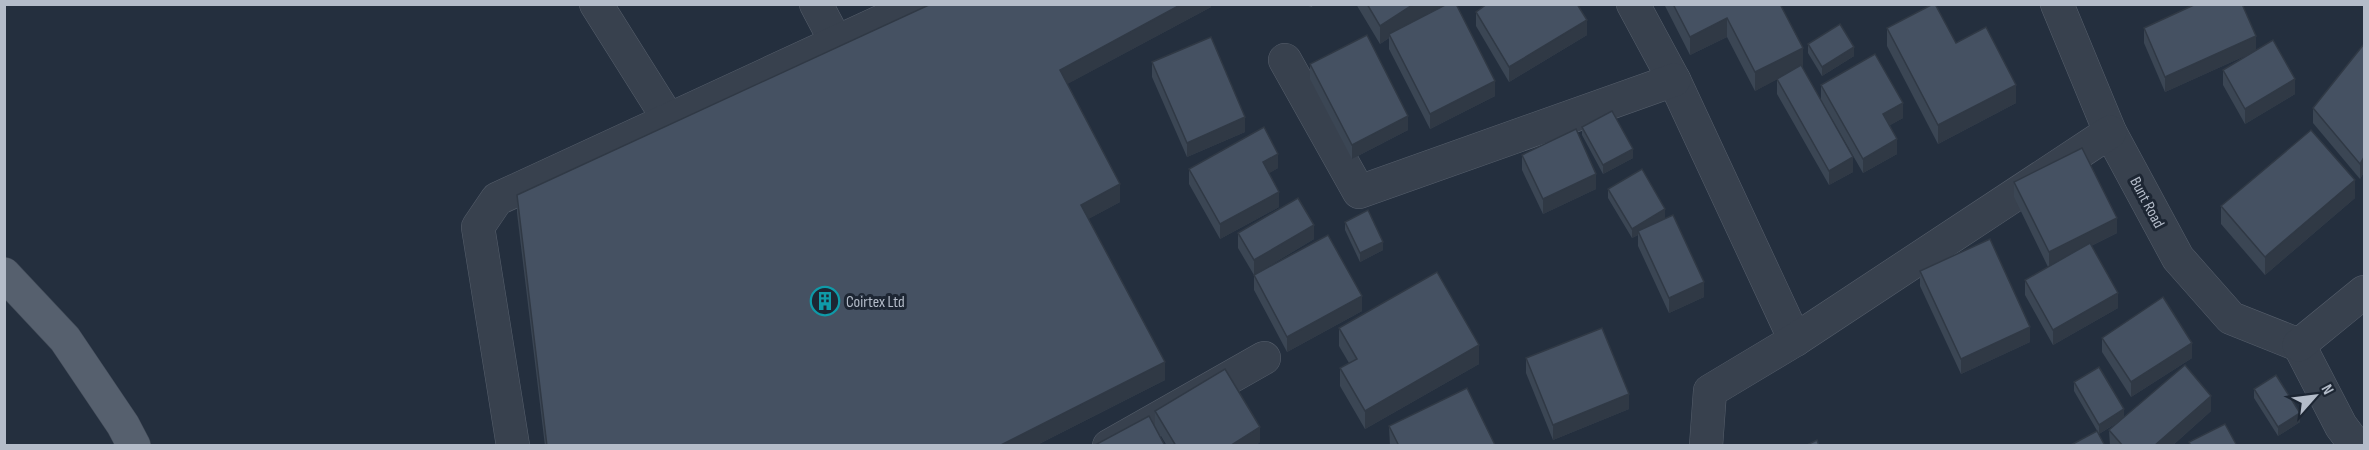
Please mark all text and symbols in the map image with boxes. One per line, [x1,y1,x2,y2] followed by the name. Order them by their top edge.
[2125,174,2168,231] street label: Bunt Road
[809,285,841,317] building icon: Coirtex Ltd
[846,293,905,312] place label: Coirtex Ltd
[2285,366,2345,426] north arrow
[2317,381,2337,398] text: N

